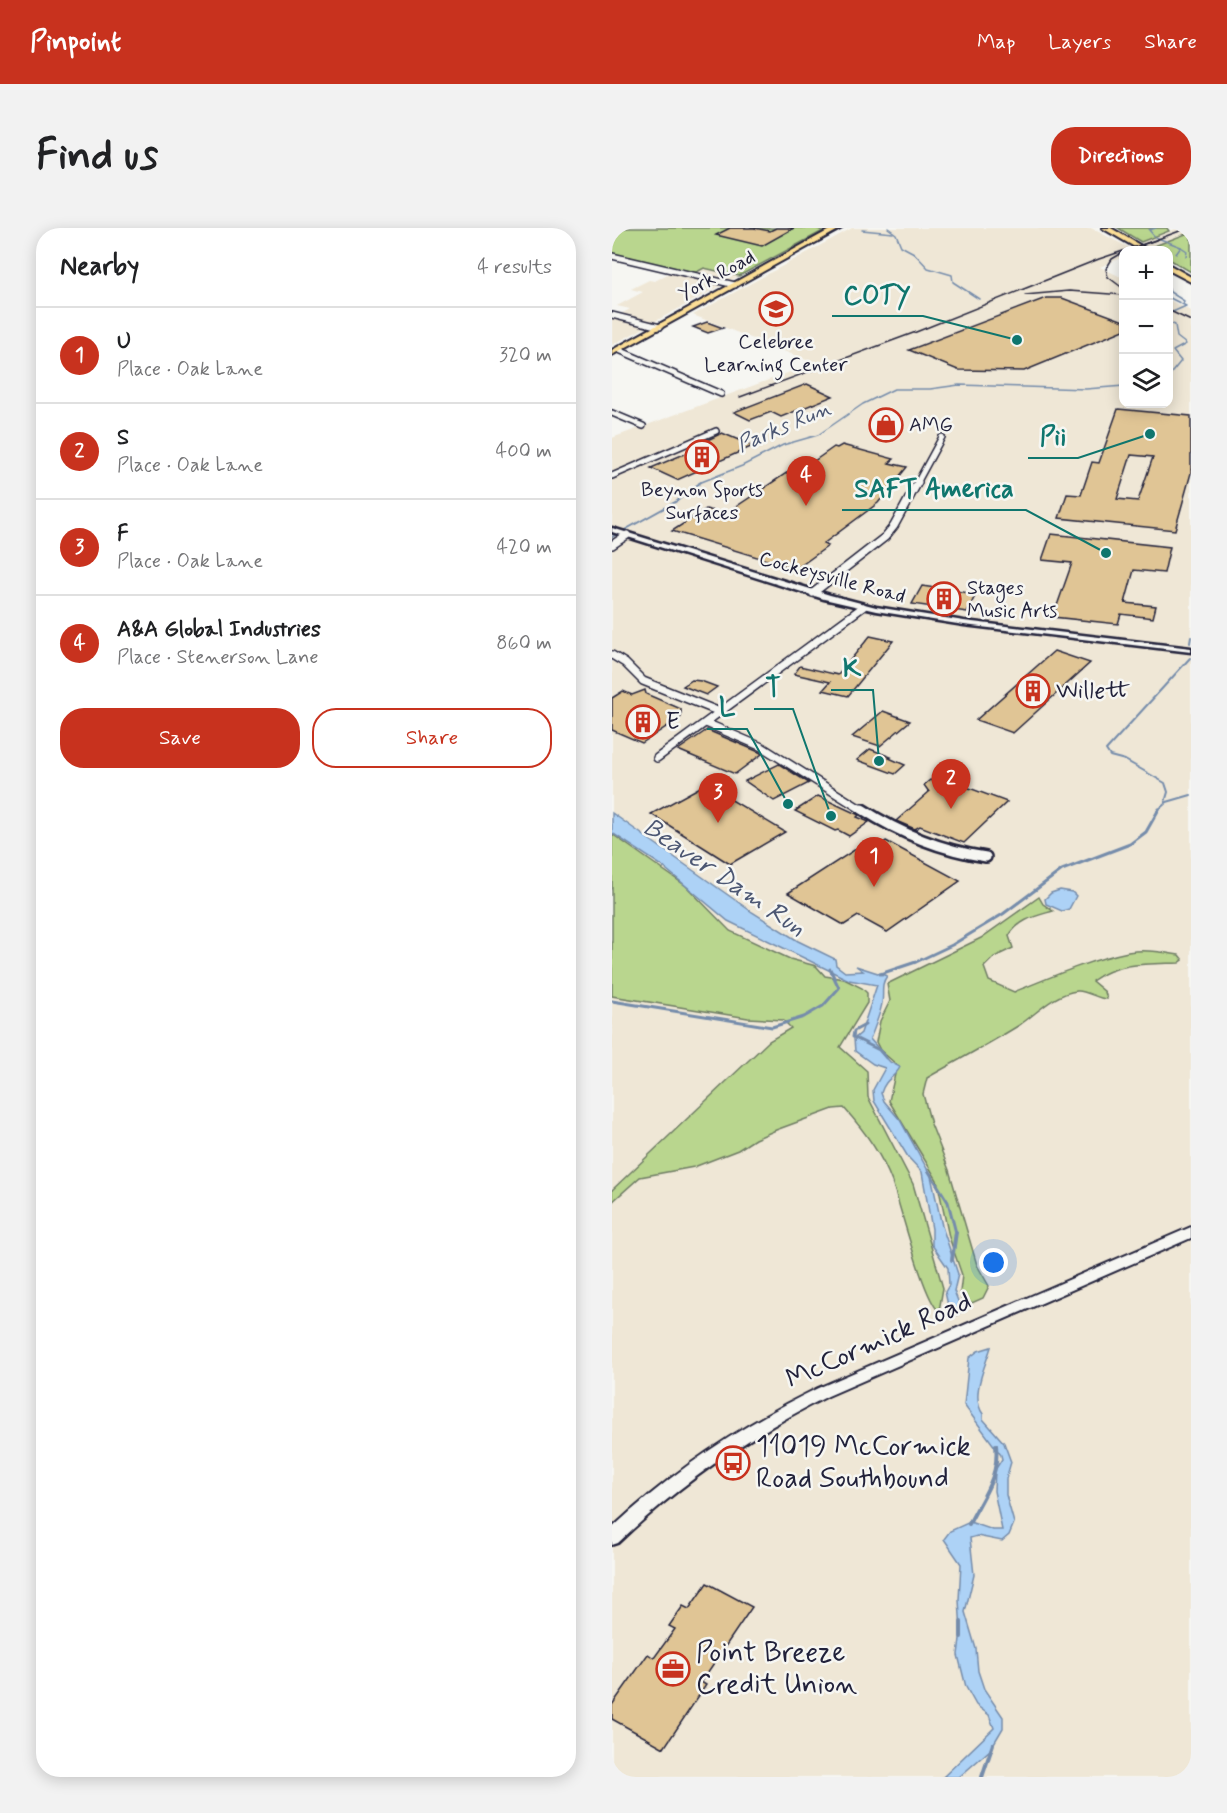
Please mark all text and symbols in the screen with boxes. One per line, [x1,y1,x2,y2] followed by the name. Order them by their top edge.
[30,24,121,61] text: Pinpoint
[977,28,1015,56] text: Map
[1048,28,1111,56] text: Layers
[1144,28,1197,56] text: Share
[1051,127,1191,185] button: Directions
[36,129,158,184] text: Find us
[674,244,760,308] street label: York Road
[1119,246,1173,408] map controls
[1119,246,1173,300] button: +
[60,250,139,284] text: Nearby
[477,254,552,281] text: 4 results
[832,272,923,316] callout: COTY
[843,280,911,314] text: COTY
[758,291,794,327] school or university icon: Celebree Learning Center
[1119,300,1173,354] button: −
[117,328,131,356] text: U
[704,329,848,381] place label: Celebree Learning Center
[75,342,84,369] text: 1
[499,342,552,369] text: 320 m
[1119,354,1173,408] button: layers
[117,356,263,383] text: Place · Oak Lane
[733,395,835,459] water label: Parks Run
[868,407,904,443] shop icon: AMG
[909,412,953,439] place label: AMG
[1028,414,1078,458] callout: Pii
[1040,421,1066,455] text: Pii
[117,424,129,452] text: S
[75,438,84,465] text: 2
[496,438,552,465] text: 400 m
[684,439,720,475] building icon: Beynon Sports Surfaces
[117,452,263,479] text: Place · Oak Lane
[786,456,826,506] pin: 4
[842,466,1026,510] callout: SAFT America
[854,473,1014,507] text: SAFT America
[641,477,763,527] place label: Beynon Sports Surfaces
[117,520,129,548] text: F
[75,534,84,561] text: 3
[496,534,552,561] text: 420 m
[756,545,908,611] street label: Cockeysville Road
[117,548,263,575] text: Place · Oak Lane
[967,575,1057,625] place label: Stages Music Arts
[926,581,962,617] building icon: Stages Music Arts
[117,616,321,644] text: A&A Global Industries
[74,630,85,657] text: 4
[496,630,552,657] text: 860 m
[117,644,319,671] text: Place · Stenerson Lane
[831,646,873,690] callout: K
[843,653,862,687] text: K
[754,665,793,709] callout: T
[765,672,781,706] text: T
[1015,673,1051,709] building icon: Willett
[1056,676,1130,707] place label: Willett
[707,685,747,729] callout: L
[719,692,736,726] text: L
[625,704,661,740] building icon: E
[666,707,680,738] place label: E
[60,708,300,768] button: Save
[312,708,552,768] button: Share
[932,760,970,809] pin: 2
[698,774,738,823] pin: 3
[636,811,812,945] water label: Beaver Dam Run
[854,838,894,887] pin: 1
[979,1248,1008,1277] your location
[780,1283,978,1399] street label: McCormick Road
[756,1429,971,1498] place label: 11019 McCormick Road Southbound
[715,1445,751,1481] bus stop icon: 11019 McCormick Road Southbound
[696,1635,857,1704] place label: Point Breeze Credit Union
[655,1651,691,1687] office icon: Point Breeze Credit Union

